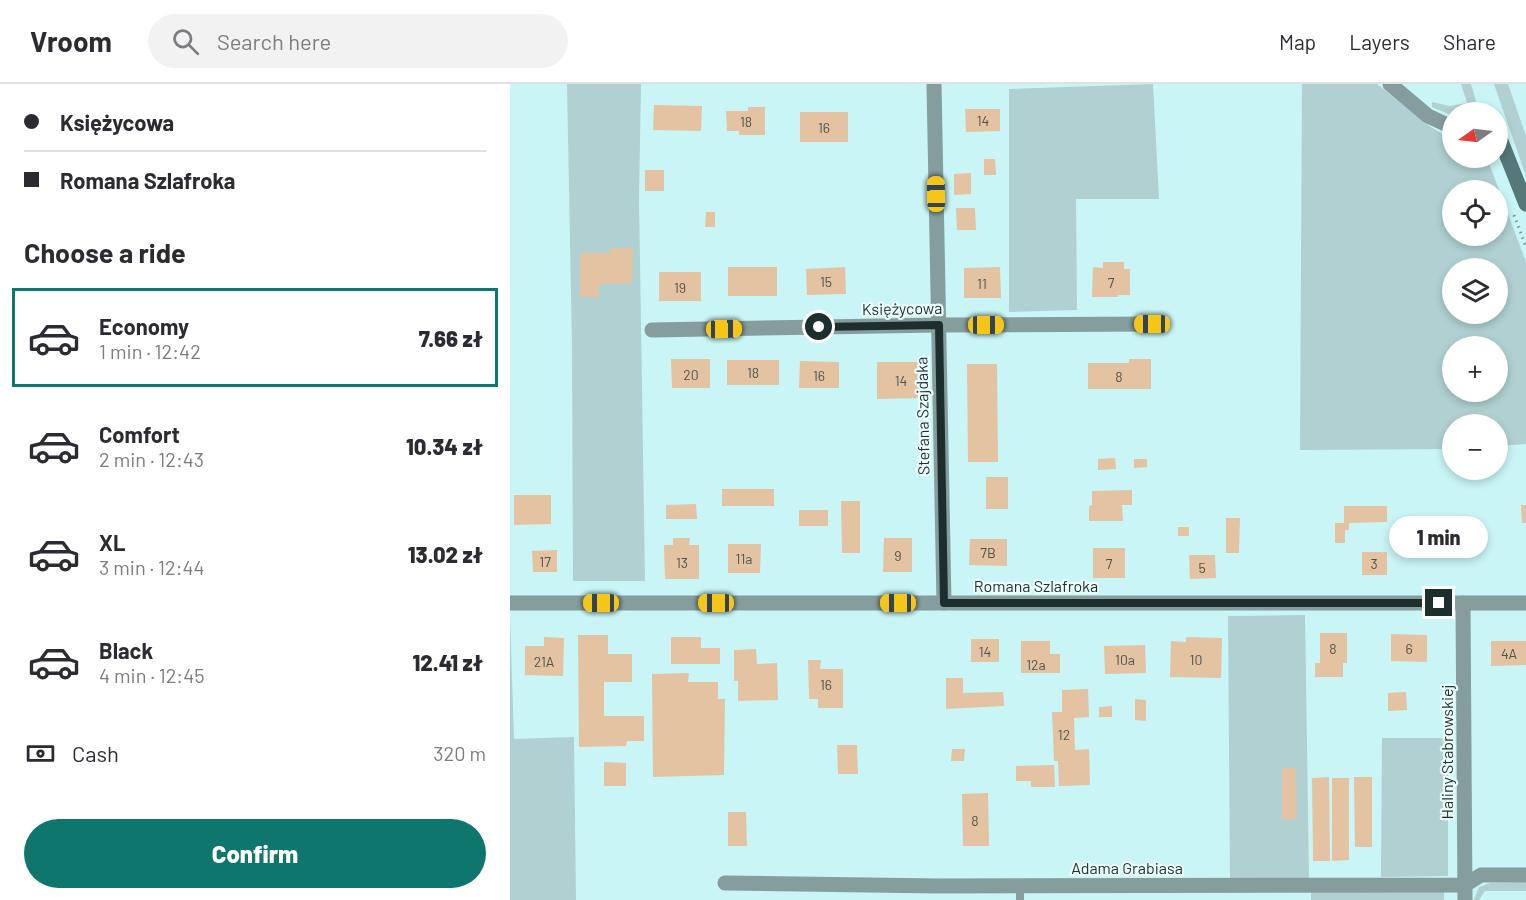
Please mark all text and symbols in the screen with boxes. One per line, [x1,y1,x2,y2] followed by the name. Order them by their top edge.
[148,14,568,68] search box
[30,24,112,58] text: Vroom
[169,25,202,58] icon: search
[217,28,331,54] text: Search here
[1279,29,1316,54] text: Map
[1349,29,1410,54] text: Layers
[1443,29,1496,54] text: Share
[1442,102,1508,168] north arrow
[1442,102,1508,480] map controls
[60,109,174,135] text: Księżycowa
[977,112,989,129] house number: 14
[740,113,752,130] house number: 18
[818,119,830,136] house number: 16
[60,167,235,193] text: Romana Szlafroka
[927,176,945,212] car
[1442,180,1508,246] button: locate
[24,236,186,268] text: Choose a ride
[1442,258,1508,324] button: layers
[820,273,832,290] house number: 15
[1108,274,1115,291] house number: 7
[977,275,987,292] house number: 11
[674,279,686,296] house number: 19
[862,298,942,318] street label: Księżycowa
[27,311,81,365] icon: car
[99,313,189,339] text: Economy
[805,313,832,340] route start
[1134,315,1170,333] car
[968,316,1004,334] car
[706,320,742,338] car
[419,325,483,351] text: 7.66 zł
[1442,336,1508,402] button: +
[99,339,201,363] text: 1 min · 12:42
[911,357,933,475] street label: Stefana Szajdaka
[747,364,759,381] house number: 18
[683,366,699,383] house number: 20
[813,367,825,384] house number: 16
[1115,368,1123,385] house number: 8
[895,372,907,389] house number: 14
[1442,414,1508,480] button: −
[27,419,81,473] icon: car
[99,421,180,447] text: Comfort
[406,433,483,459] text: 10.34 zł
[99,447,204,471] text: 2 min · 12:43
[1390,516,1488,558] callout: 1 min
[1417,525,1460,549] text: 1 min
[27,527,81,581] icon: car
[99,529,125,555] text: XL
[408,541,483,567] text: 13.02 zł
[980,544,996,561] house number: 7B
[894,547,902,564] house number: 9
[736,550,753,567] house number: 11a
[539,553,551,570] house number: 17
[676,554,688,571] house number: 13
[99,555,204,579] text: 3 min · 12:44
[1106,555,1113,572] house number: 7
[1370,555,1378,572] house number: 3
[1198,559,1206,576] house number: 5
[974,576,1098,595] street label: Romana Szlafroka
[1425,589,1452,616] route end
[583,594,619,612] car
[698,594,734,612] car
[880,594,916,612] car
[27,635,81,689] icon: car
[99,637,153,663] text: Black
[1329,640,1337,657] house number: 8
[1405,640,1413,657] house number: 6
[979,643,991,660] house number: 14
[1501,645,1518,662] house number: 4A
[412,649,483,675] text: 12.41 zł
[1115,651,1135,668] house number: 10a
[1190,651,1202,668] house number: 10
[534,653,555,670] house number: 21A
[1026,656,1046,673] house number: 12a
[99,663,204,687] text: 4 min · 12:45
[820,676,832,693] house number: 16
[1437,685,1456,819] street label: Haliny Stabrowskiej
[1058,726,1070,743] house number: 12
[24,737,57,770] icon: cash
[72,740,119,766] text: Cash
[433,741,486,765] text: 320 m
[971,812,979,829] house number: 8
[24,819,486,888] button: Confirm
[1071,858,1183,877] street label: Adama Grabiasa

